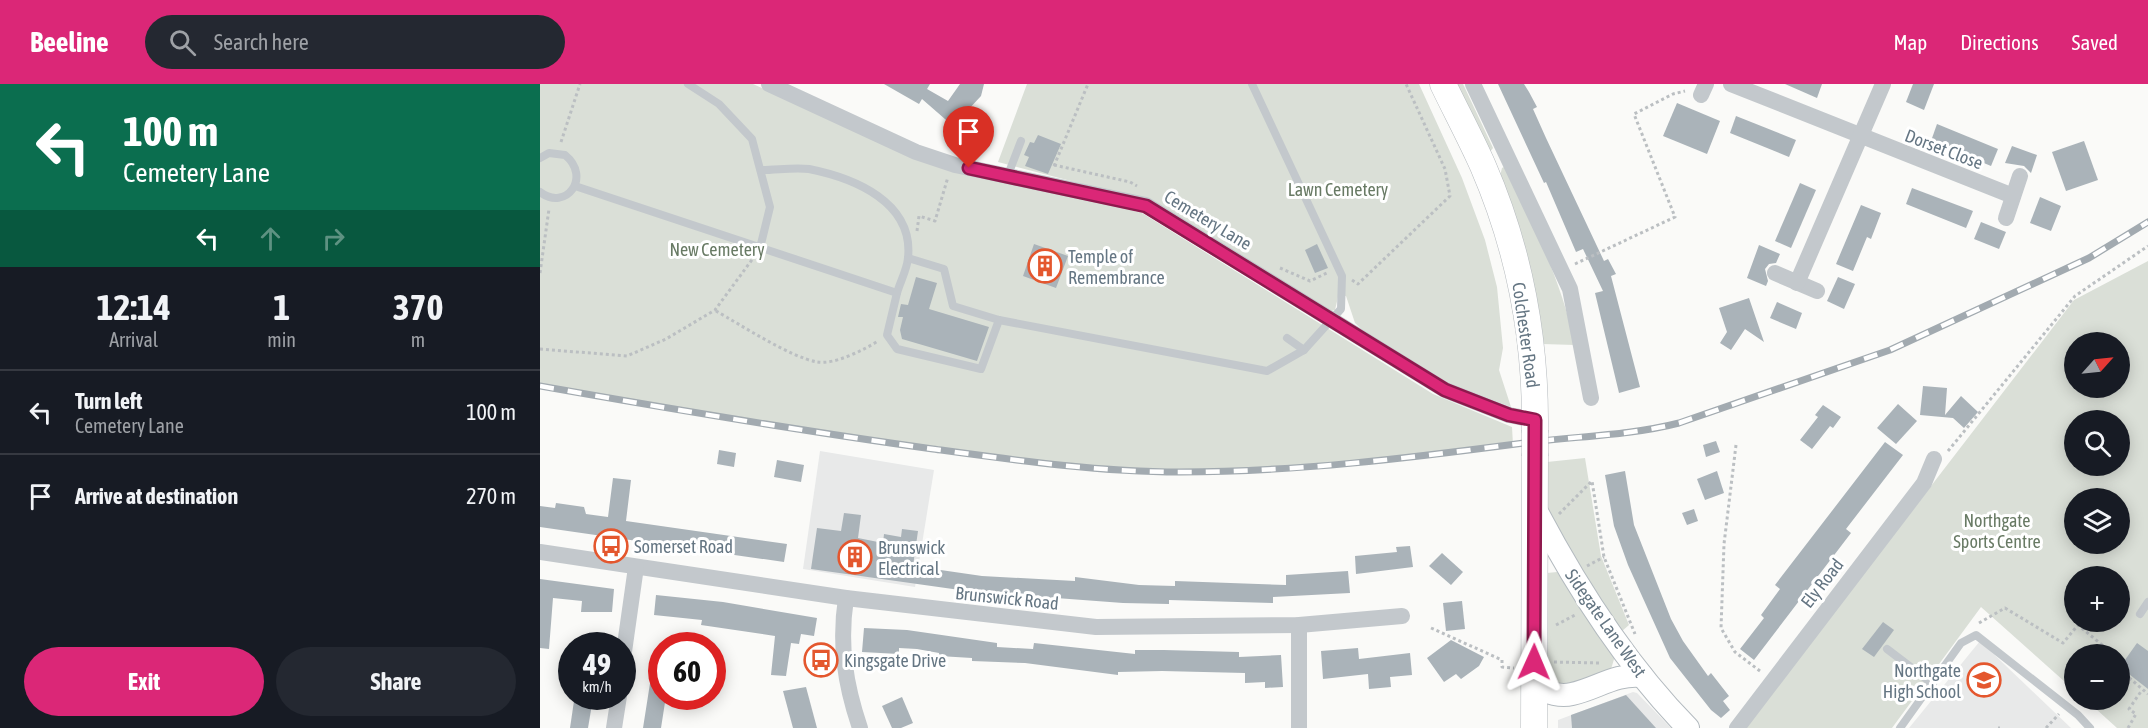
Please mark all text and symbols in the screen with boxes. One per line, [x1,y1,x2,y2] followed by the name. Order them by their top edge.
[145,15,565,69] search box
[30,26,109,58] text: Beeline
[166,26,199,59] icon: search
[214,29,309,55] text: Search here
[1893,30,1927,54] text: Map
[1960,30,2039,54] text: Directions
[2072,30,2118,54] text: Saved
[943,106,994,168] pin
[123,107,218,155] text: 100 m
[24,108,102,186] icon: left
[952,115,985,148] icon: arrive
[1902,125,1986,173] street label: Dorset Close
[123,157,270,188] text: Cemetery Lane
[1288,179,1388,200] park label: Lawn Cemetery
[1161,186,1255,254] street label: Cemetery Lane
[191,222,224,255] icon: left
[254,222,287,255] icon: ahead
[317,222,350,255] icon: right
[669,239,765,260] park label: New Cemetery
[1068,246,1165,288] place label: Temple of Remembrance
[1027,248,1063,284] building icon: Temple of Remembrance
[1508,281,1544,389] street label: Colchester Road
[97,286,171,328] text: 12:14
[273,286,290,328] text: 1
[393,286,443,328] text: 370
[109,328,158,351] text: Arrival
[267,328,296,351] text: min
[411,328,425,351] text: m
[2064,332,2130,398] north arrow
[2064,332,2130,710] map controls
[75,388,142,414] text: Turn left
[24,396,57,429] icon: left
[466,399,516,425] text: 100 m
[2064,410,2130,476] button: search
[75,414,184,437] text: Cemetery Lane
[24,480,57,513] icon: arrive
[75,483,238,509] text: Arrive at destination
[466,483,516,509] text: 270 m
[2064,488,2130,554] button: layers
[1953,510,2041,552] park label: Northgate Sports Centre
[593,528,629,564] bus stop icon: Somerset Road
[634,536,733,557] place label: Somerset Road
[878,537,945,579] place label: Brunswick Electrical
[837,539,873,575] building icon: Brunswick Electrical
[1796,554,1848,612] street label: Ely Road
[1561,565,1651,681] street label: Sidegate Lane West
[2064,566,2130,632] button: +
[954,582,1060,614] street label: Brunswick Road
[1502,630,1566,694] position arrow
[648,632,726,710] speed limit sign: 60
[803,642,839,678] bus stop icon: Kingsgate Drive
[2064,644,2130,710] button: −
[24,647,264,716] button: Exit
[276,647,516,716] button: Share
[583,647,611,681] text: 49
[844,650,946,671] place label: Kingsgate Drive
[1883,660,1961,702] place label: Northgate High School
[1966,662,2002,698] school or university icon: Northgate High School
[582,678,612,695] text: km/h

